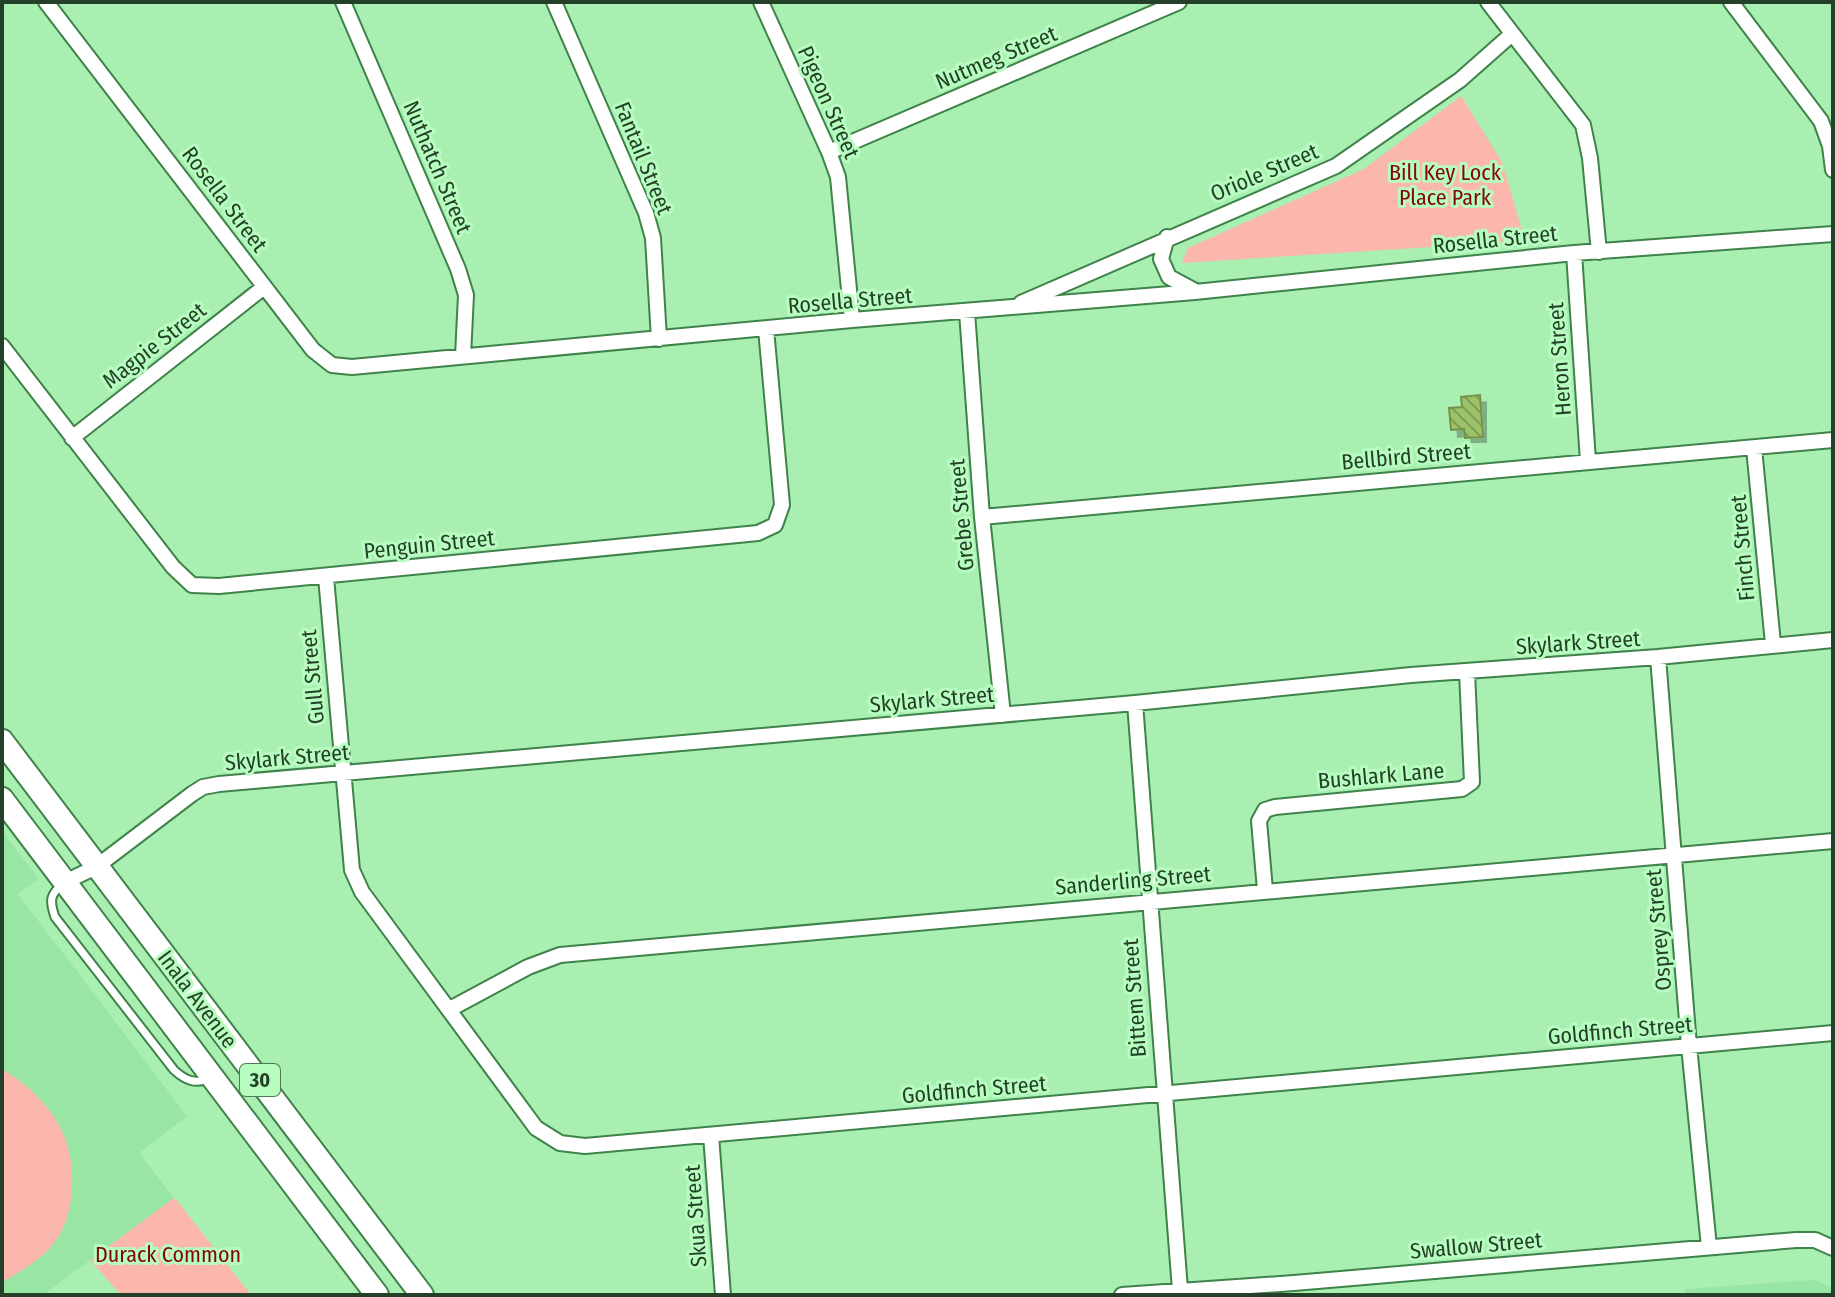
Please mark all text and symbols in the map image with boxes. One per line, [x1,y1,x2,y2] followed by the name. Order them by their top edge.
[931,19,1062,95] street label: Nutmeg Street
[792,42,866,163] street label: Pigeon Street
[397,97,478,238] street label: Nuthatch Street
[609,98,679,219] street label: Fantail Street
[1206,137,1323,207] street label: Oriole Street
[176,141,273,258] street label: Rosella Street
[1389,159,1502,211] park label: Bill Key Lock Place Park
[1431,219,1559,259] street label: Rosella Street
[787,282,914,319] street label: Rosella Street
[97,296,212,394] street label: Magpie Street
[1542,301,1577,417] street label: Heron Street
[1340,437,1473,476] street label: Bellbird Street
[943,457,980,572] street label: Grebe Street
[1724,493,1761,602] street label: Finch Street
[362,524,497,565] street label: Penguin Street
[1515,625,1642,660] street label: Skylark Street
[295,628,330,725] street label: Gull Street
[869,681,996,718] street label: Skylark Street
[224,739,351,776] street label: Skylark Street
[1317,757,1445,794] street label: Bushlark Lane
[1054,860,1213,901] street label: Sanderling Street
[1640,867,1677,992] street label: Osprey Street
[1117,937,1152,1058] street label: Bittem Street
[152,945,243,1054] street label: Inala Avenue
[1547,1011,1694,1050] street label: Goldfinch Street
[240,1064,280,1096] road number: 30
[901,1070,1048,1109] street label: Goldfinch Street
[678,1163,713,1268] street label: Skua Street
[1409,1226,1544,1265] street label: Swallow Street
[95,1241,241,1268] park label: Durack Common

